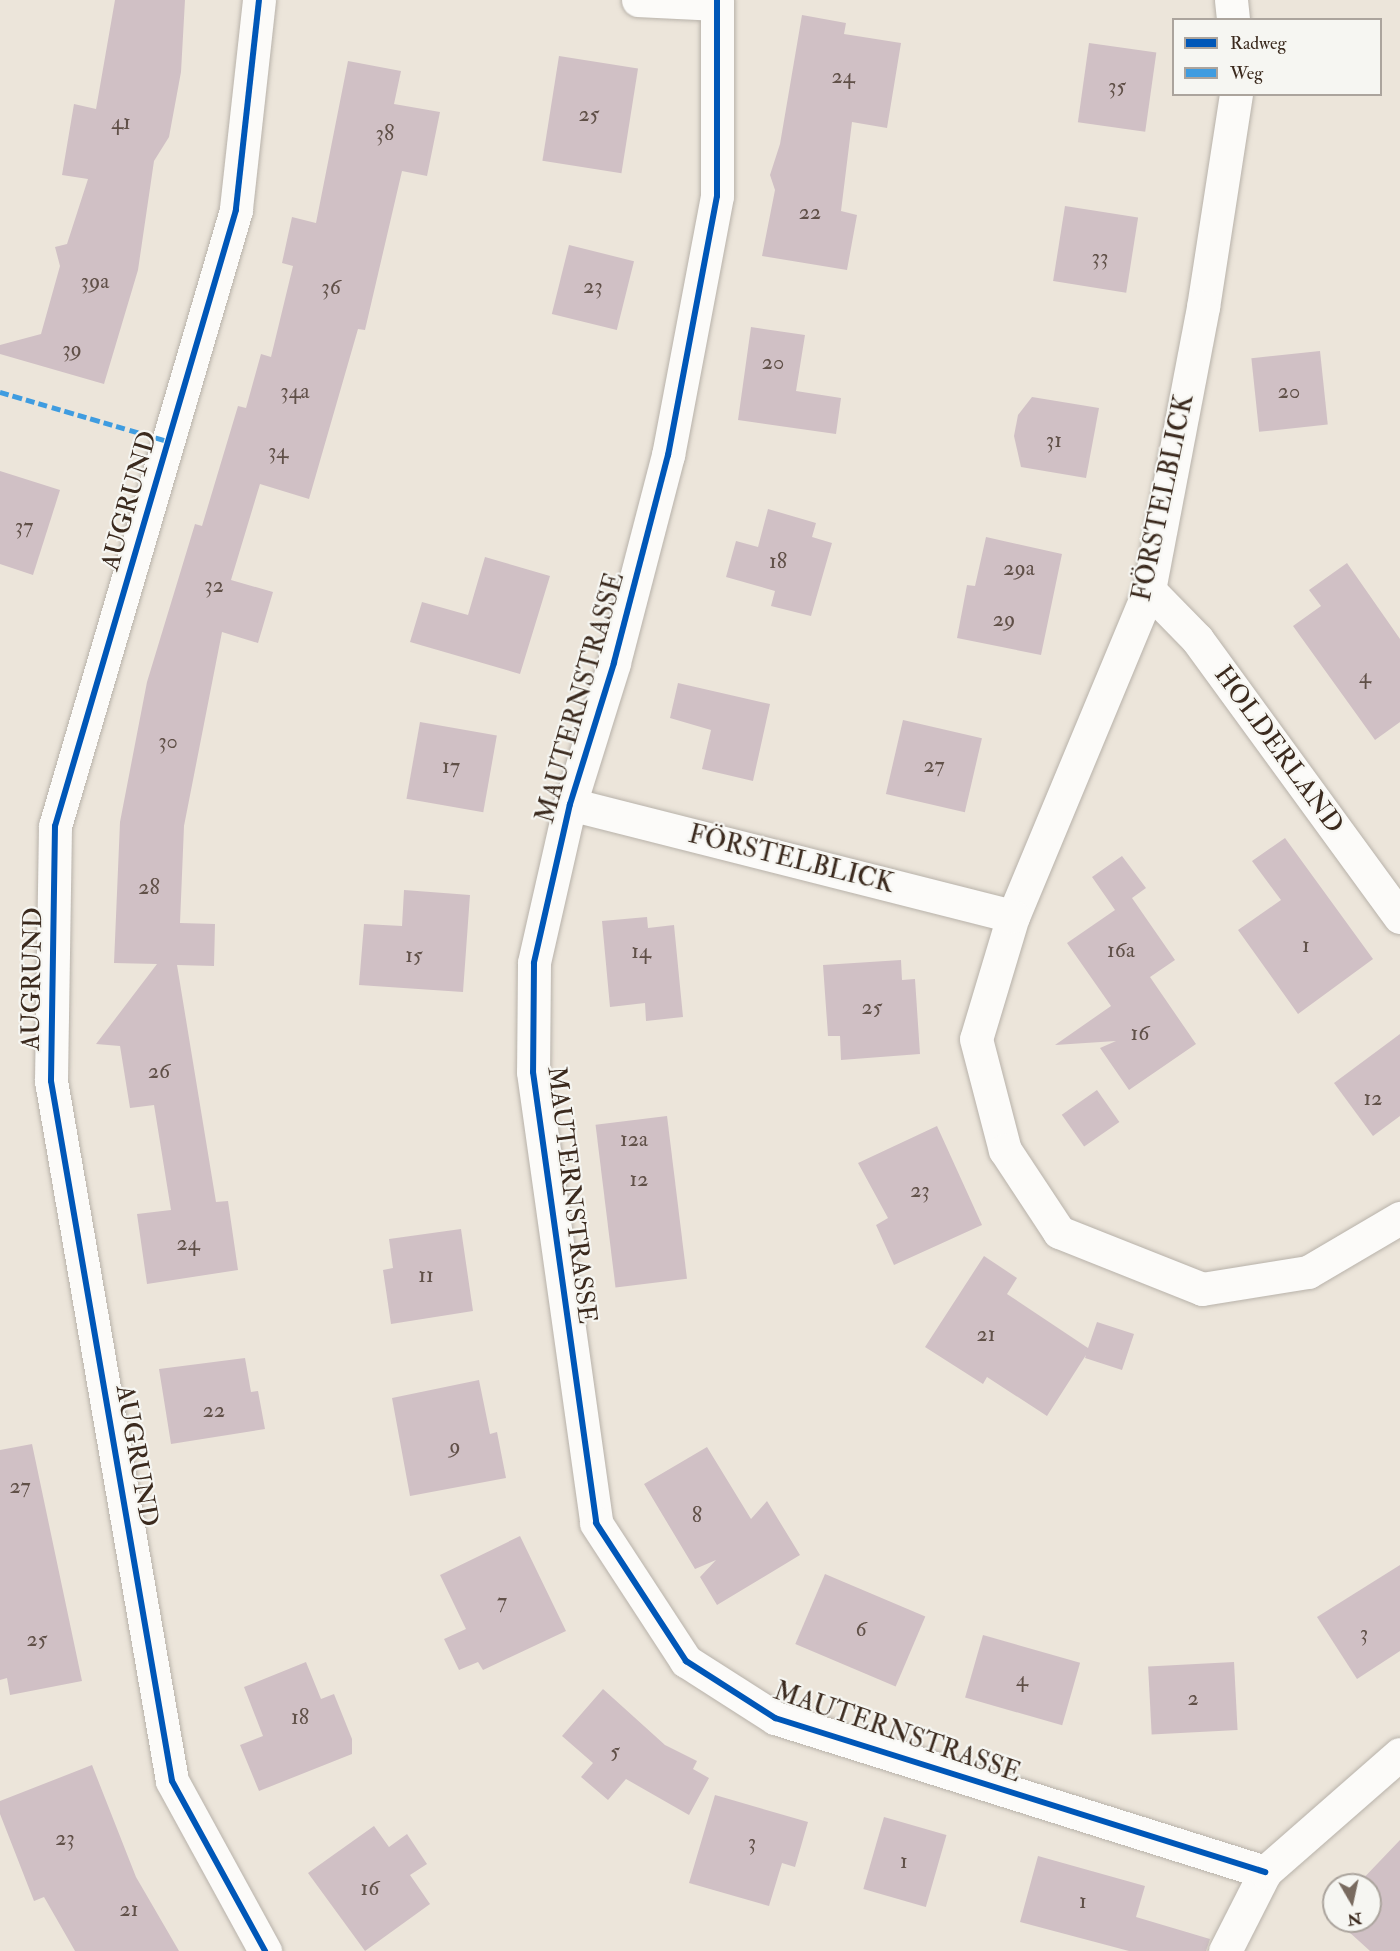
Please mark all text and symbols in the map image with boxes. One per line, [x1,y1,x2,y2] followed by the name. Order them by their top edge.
[1172,18,1382,96] legend
[1230,32,1286,55] text: Radweg
[1230,62,1263,85] text: Weg
[831,64,855,90] house number: 24
[1108,74,1126,100] house number: 35
[579,102,599,128] house number: 25
[111,110,131,136] house number: 41
[376,121,394,147] house number: 38
[799,200,821,226] house number: 22
[1092,245,1108,271] house number: 33
[81,269,109,295] house number: 39a
[583,274,603,300] house number: 23
[321,275,341,301] house number: 36
[62,337,82,363] house number: 39
[762,350,784,376] house number: 20
[280,379,310,405] house number: 34a
[1278,379,1300,405] house number: 20
[1127,392,1201,604] street label: FÖRSTELBLICK
[95,428,165,574] street label: AUGRUND
[1046,428,1062,454] house number: 31
[268,439,288,465] house number: 34
[15,514,33,540] house number: 37
[769,549,787,575] house number: 18
[1003,556,1035,582] house number: 29a
[530,569,632,827] street label: MAUTERNSTRASSE
[204,573,224,599] house number: 32
[993,607,1015,633] house number: 29
[1207,660,1349,840] street label: HOLDERLAND
[1359,664,1371,690] house number: 4
[158,729,178,755] house number: 30
[923,753,945,779] house number: 27
[442,754,460,780] house number: 17
[685,819,897,901] street label: FÖRSTELBLICK
[138,875,160,901] house number: 28
[16,907,50,1051] street label: AUGRUND
[1302,933,1310,959] house number: 1
[1107,938,1135,964] house number: 16a
[631,939,651,965] house number: 14
[405,943,423,969] house number: 15
[862,995,882,1021] house number: 25
[1131,1021,1149,1047] house number: 16
[148,1059,170,1085] house number: 26
[540,1064,602,1326] street label: MAUTERNSTRASSE
[1363,1086,1383,1112] house number: 12
[620,1127,648,1153] house number: 12a
[629,1167,649,1193] house number: 12
[910,1178,930,1204] house number: 23
[176,1231,200,1257] house number: 24
[418,1263,434,1289] house number: 11
[976,1322,996,1348] house number: 21
[108,1383,164,1529] street label: AUGRUND
[203,1398,225,1424] house number: 22
[449,1434,461,1460] house number: 9
[9,1474,31,1500] house number: 27
[692,1503,702,1529] house number: 8
[497,1589,507,1615] house number: 7
[855,1617,867,1643] house number: 6
[1360,1621,1368,1647] house number: 3
[27,1627,47,1653] house number: 25
[1016,1667,1028,1693] house number: 4
[769,1676,1025,1790] street label: MAUTERNSTRASSE
[1187,1686,1199,1712] house number: 2
[291,1705,309,1731] house number: 18
[610,1739,620,1765] house number: 5
[55,1826,75,1852] house number: 23
[748,1830,756,1856] house number: 3
[900,1849,908,1875] house number: 1
[1322,1873,1382,1933] north arrow
[361,1876,379,1902] house number: 16
[1079,1889,1087,1915] house number: 1
[119,1897,139,1923] house number: 21
[1346,1908,1363,1930] text: N

